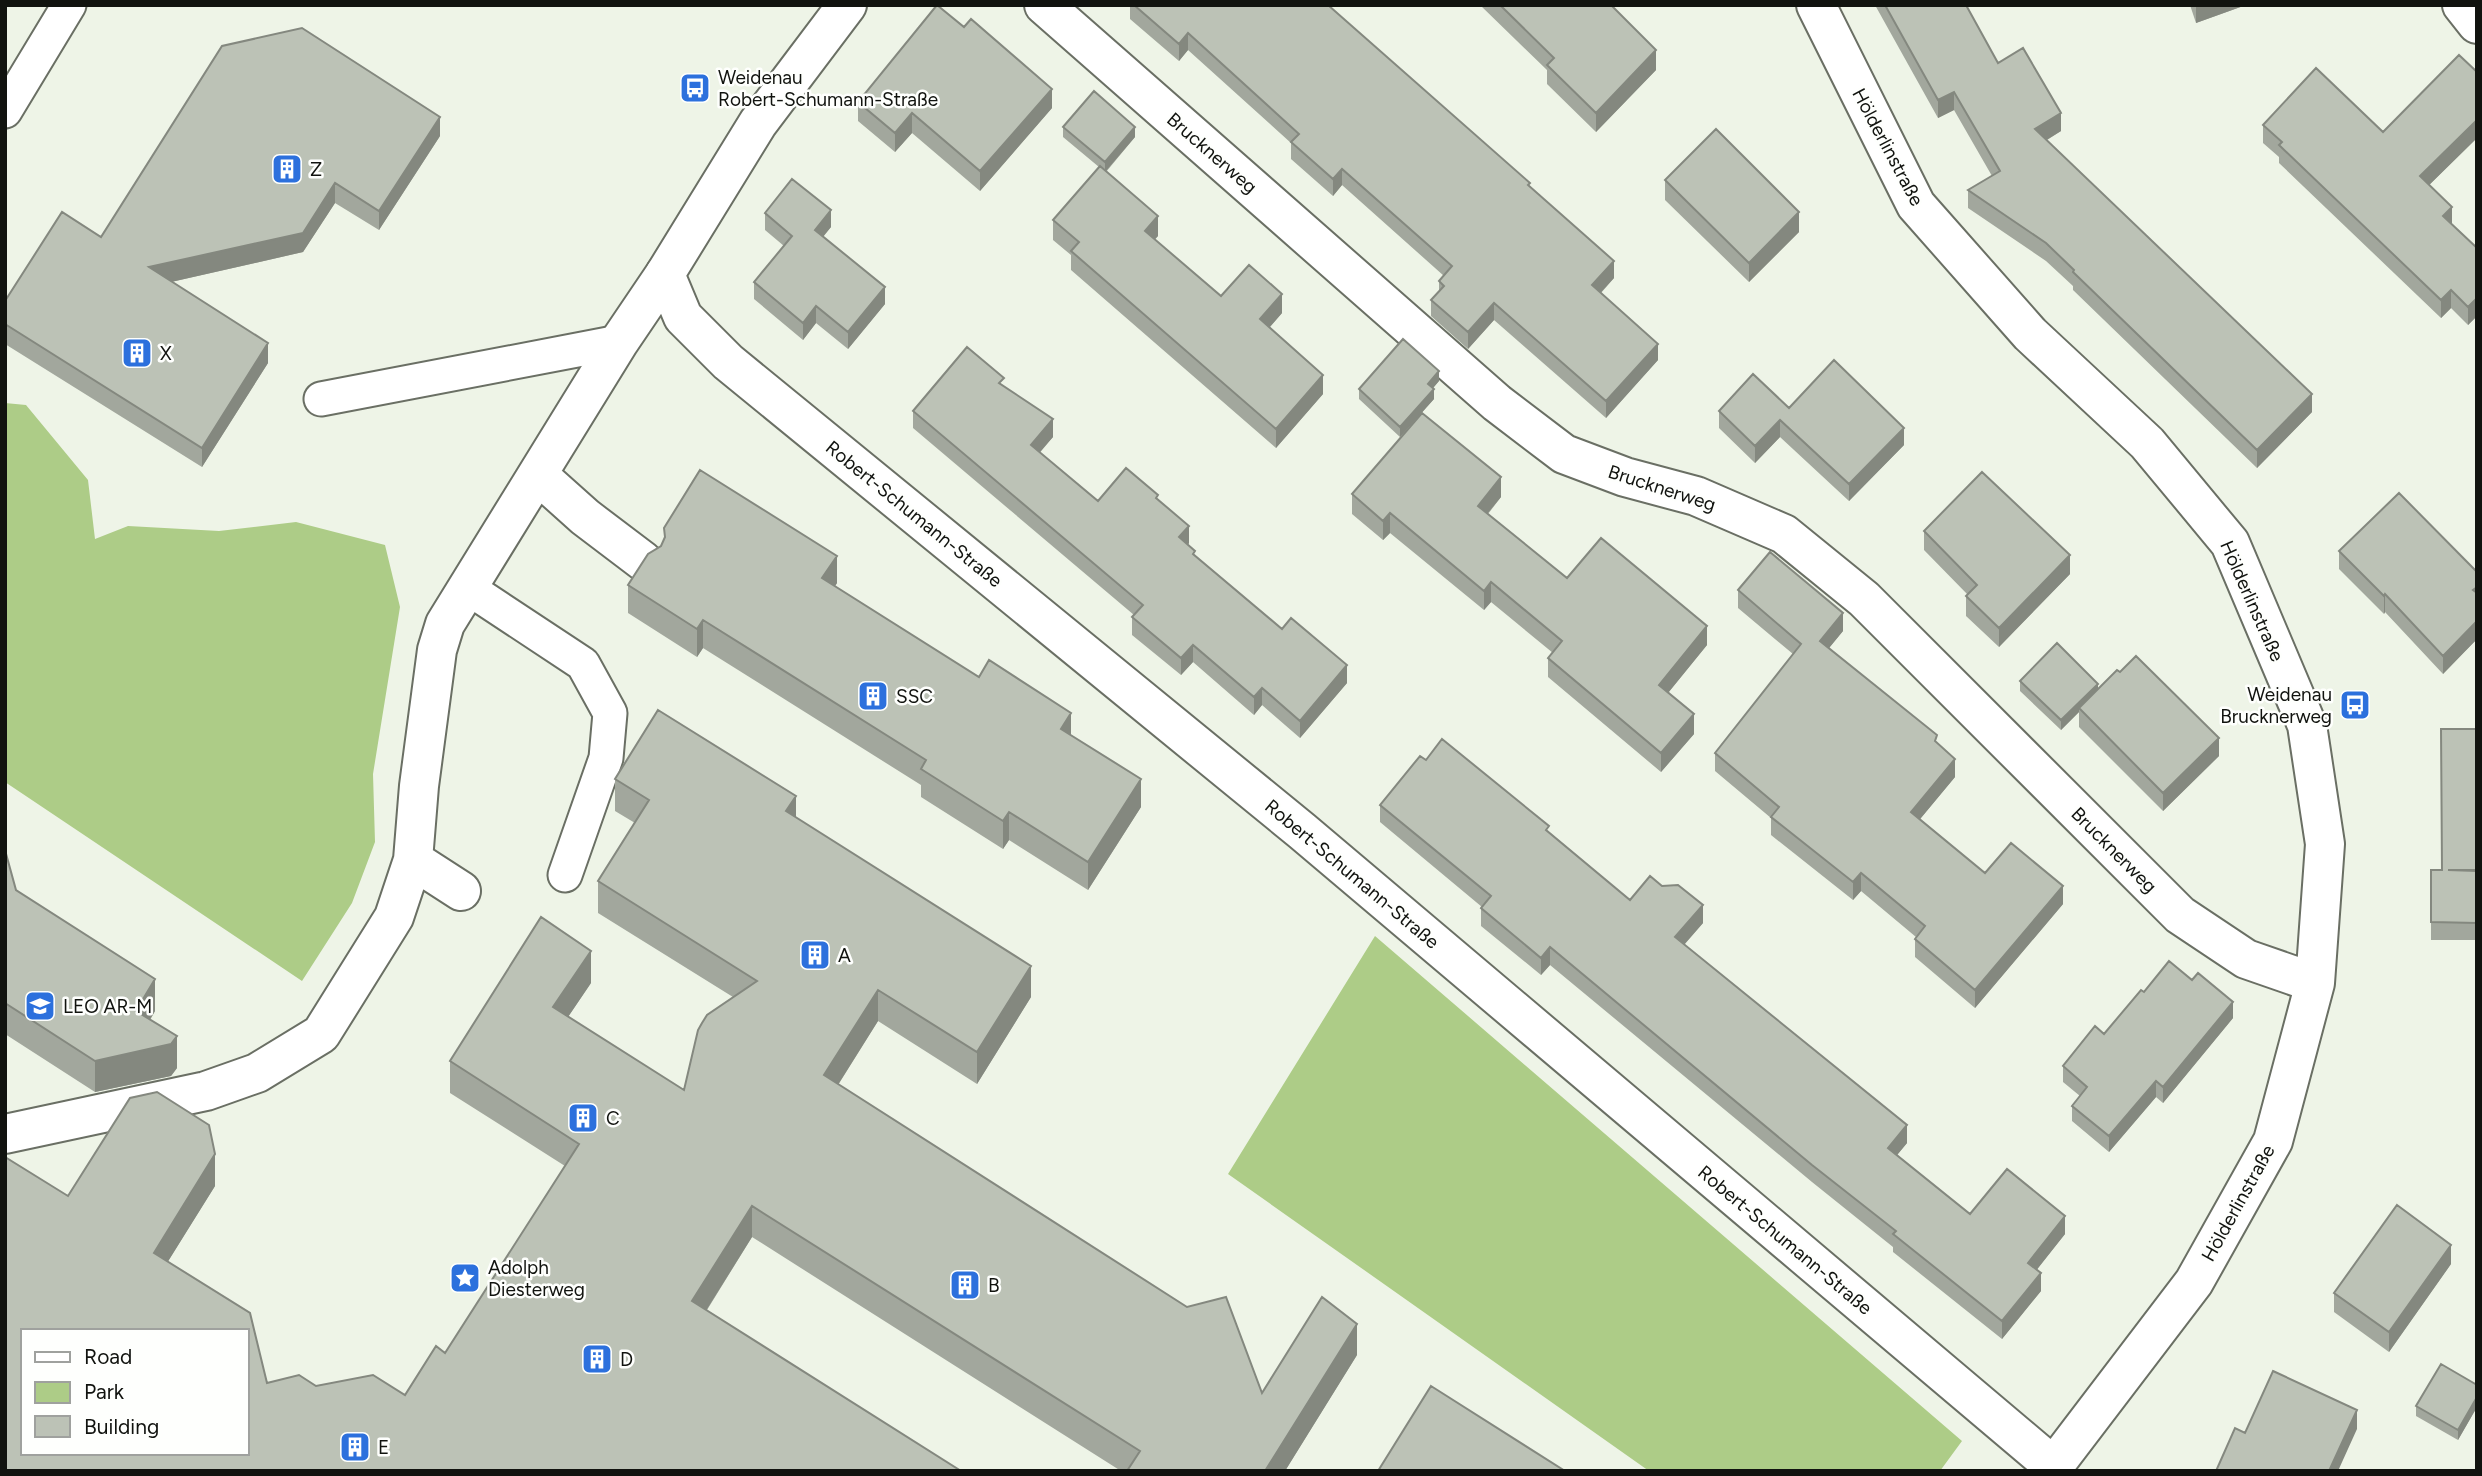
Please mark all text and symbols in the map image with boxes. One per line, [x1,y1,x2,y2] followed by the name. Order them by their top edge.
[718,66,938,111] place label: Weidenau Robert-Schumann-Straße
[678,71,712,105] bus stop icon: Weidenau Robert-Schumann-Straße
[1847,84,1929,210] street label: Hölderlinstraße
[1162,108,1262,198] street label: Brucknerweg
[270,152,304,186] building icon: Z
[310,158,322,181] place label: Z
[120,336,154,370] building icon: X
[160,342,172,365] place label: X
[821,436,1007,592] street label: Robert-Schumann-Straße
[1605,460,1719,516] street label: Brucknerweg
[2215,537,2289,665] street label: Hölderlinstraße
[856,679,890,713] building icon: SSC
[2220,683,2332,728] place label: Weidenau Brucknerweg
[896,685,933,708] place label: SSC
[2338,688,2372,722] bus stop icon: Weidenau Brucknerweg
[1260,794,1444,954] street label: Robert-Schumann-Straße
[2066,802,2162,898] street label: Brucknerweg
[798,938,832,972] building icon: A
[838,944,851,967] place label: A
[23,989,57,1023] school or university icon: LEO AR-M
[63,995,152,1018] place label: LEO AR-M
[566,1101,600,1135] building icon: C
[606,1107,620,1130] place label: C
[2196,1141,2280,1265] street label: Hölderlinstraße
[1693,1160,1877,1320] street label: Robert-Schumann-Straße
[488,1256,585,1301] place label: Adolph Diesterweg
[448,1261,482,1295] place icon: Adolph Diesterweg
[948,1268,982,1302] building icon: B
[988,1274,1000,1297] place label: B
[21,1329,248,1455] legend
[580,1342,614,1376] building icon: D
[84,1344,132,1369] text: Road
[620,1348,633,1371] place label: D
[84,1379,125,1404] text: Park
[84,1414,159,1439] text: Building
[338,1430,372,1464] building icon: E
[378,1436,389,1459] place label: E

